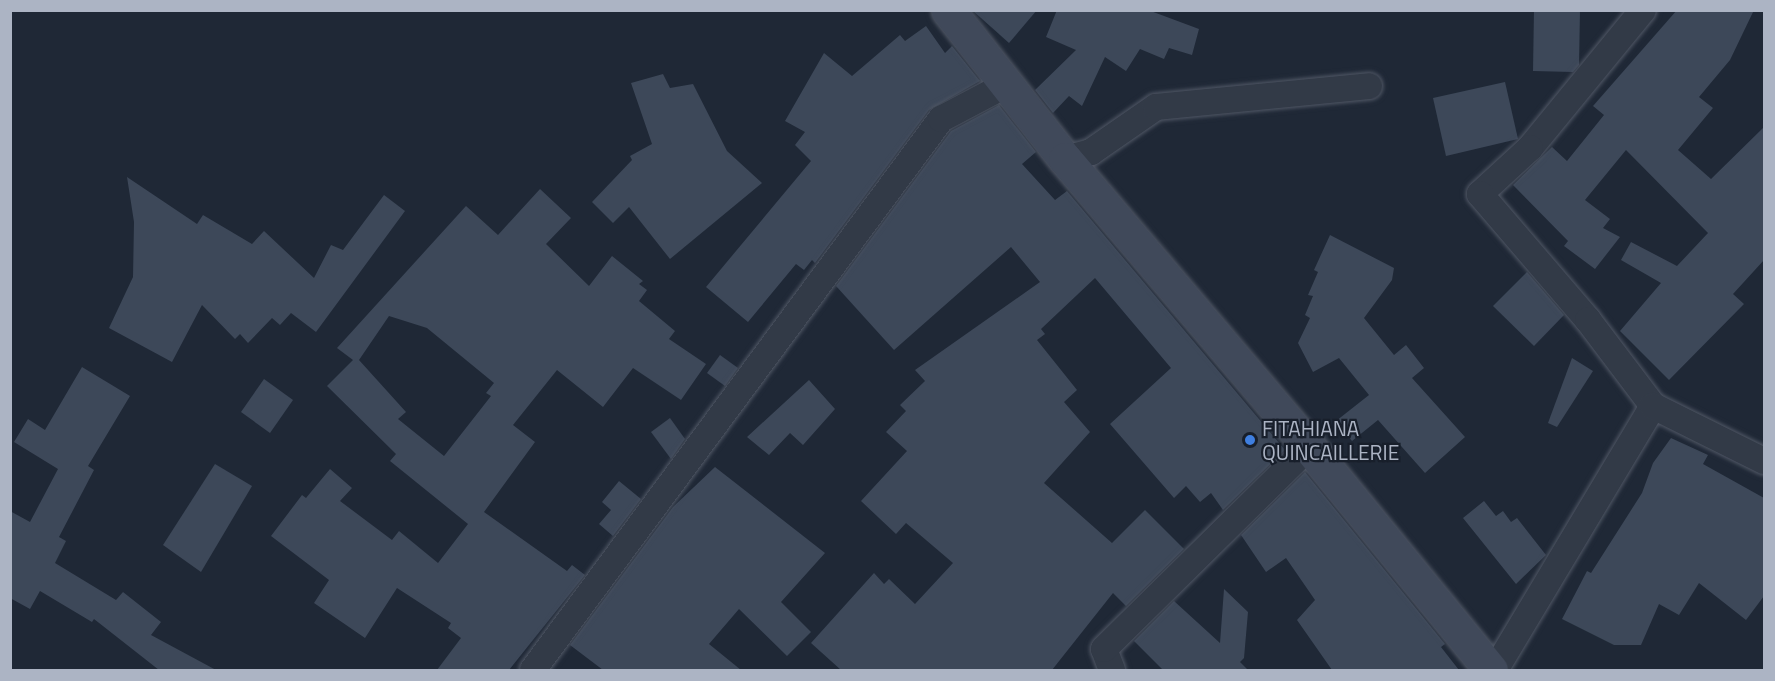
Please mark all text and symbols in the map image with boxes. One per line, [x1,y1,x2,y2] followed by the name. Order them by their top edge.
[1262,415,1399,465] place label: FITAHIANA QUINCAILLERIE
[1243,433,1257,447] marker: FITAHIANA QUINCAILLERIE

